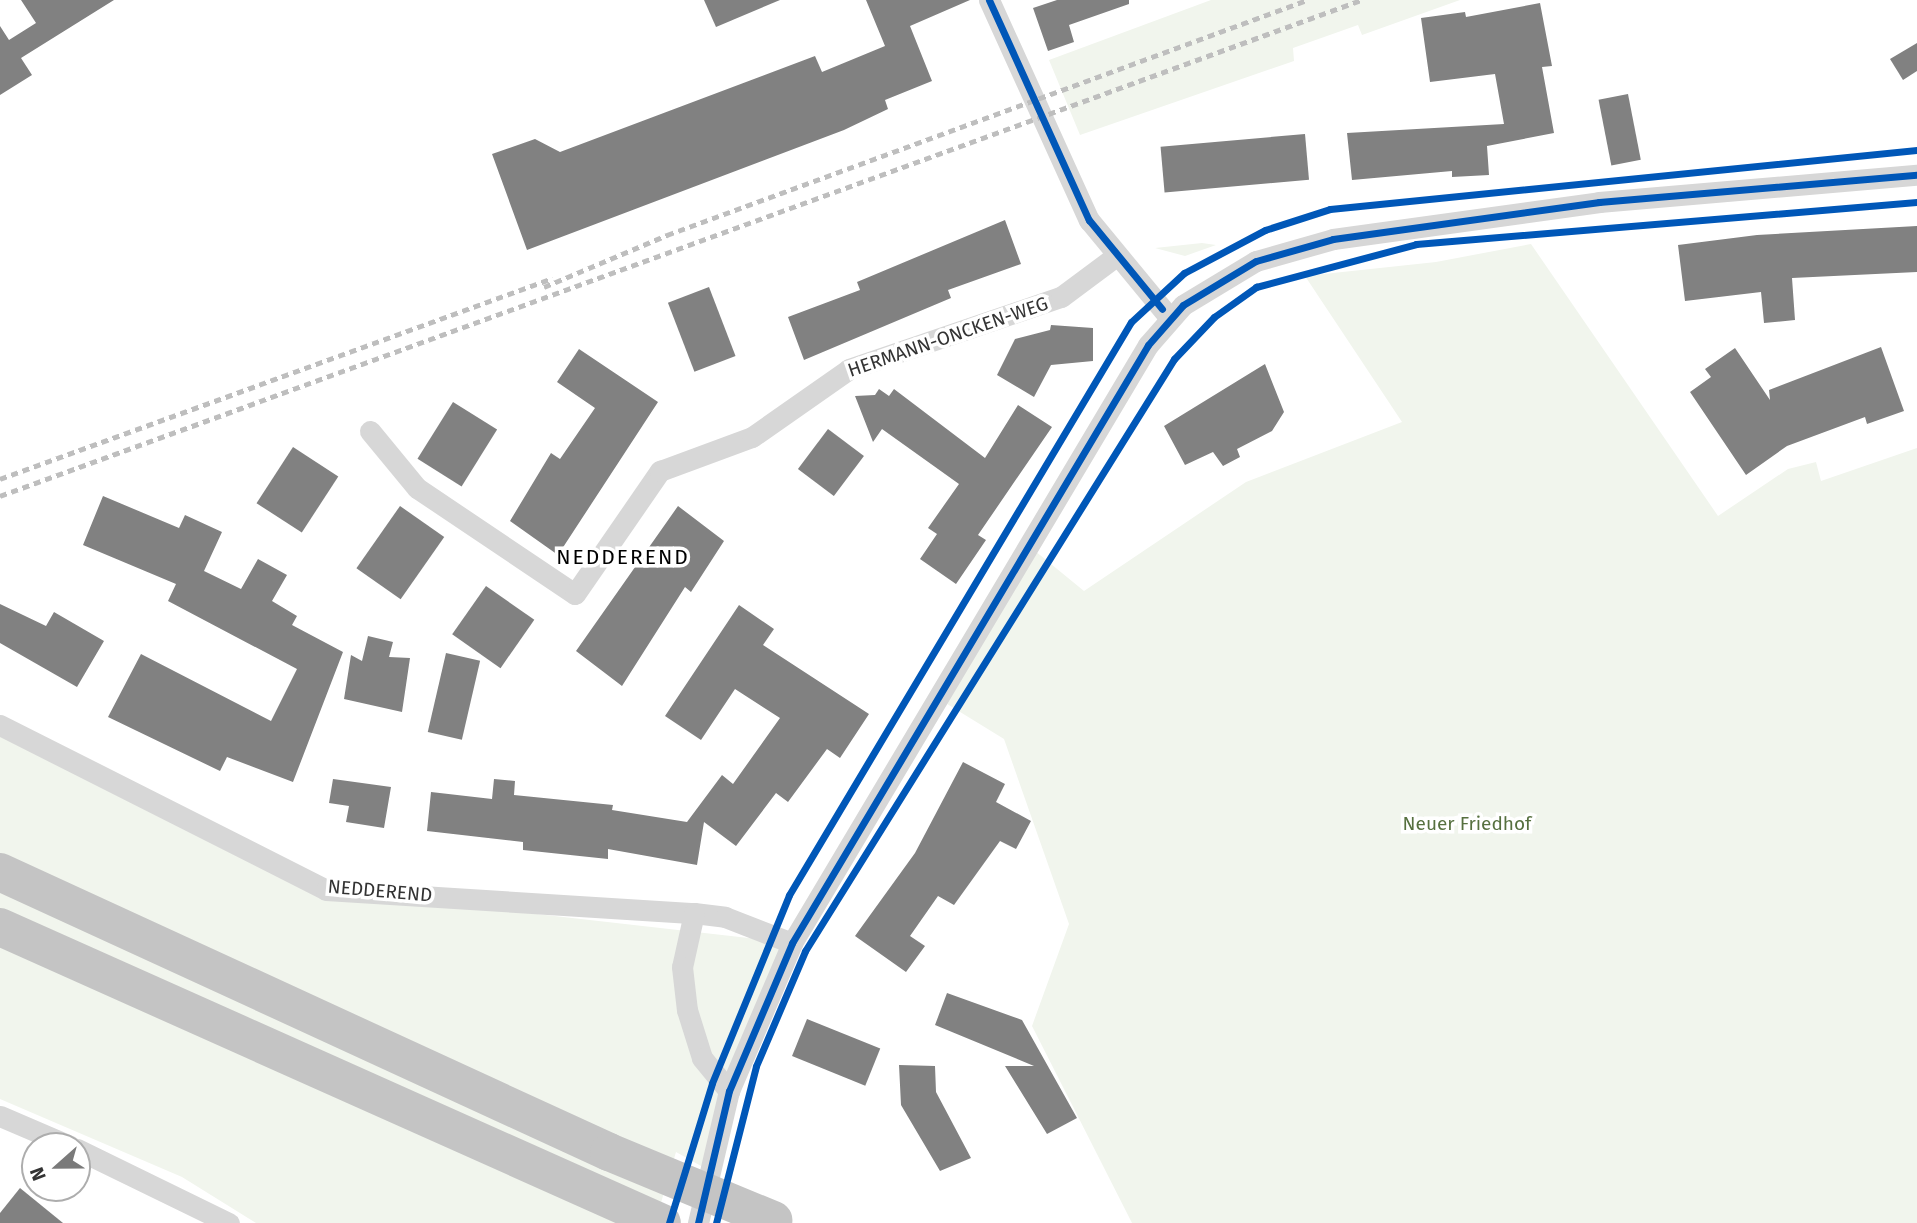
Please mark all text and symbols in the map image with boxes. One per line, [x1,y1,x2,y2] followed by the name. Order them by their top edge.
[845,292,1051,382] street label: HERMANN-ONCKEN-WEG
[557,544,689,570] district label: NEDDEREND
[1403,813,1531,835] park label: Neuer Friedhof
[327,875,433,907] street label: NEDDEREND
[21,1132,91,1202] north arrow
[25,1164,51,1184] text: N

